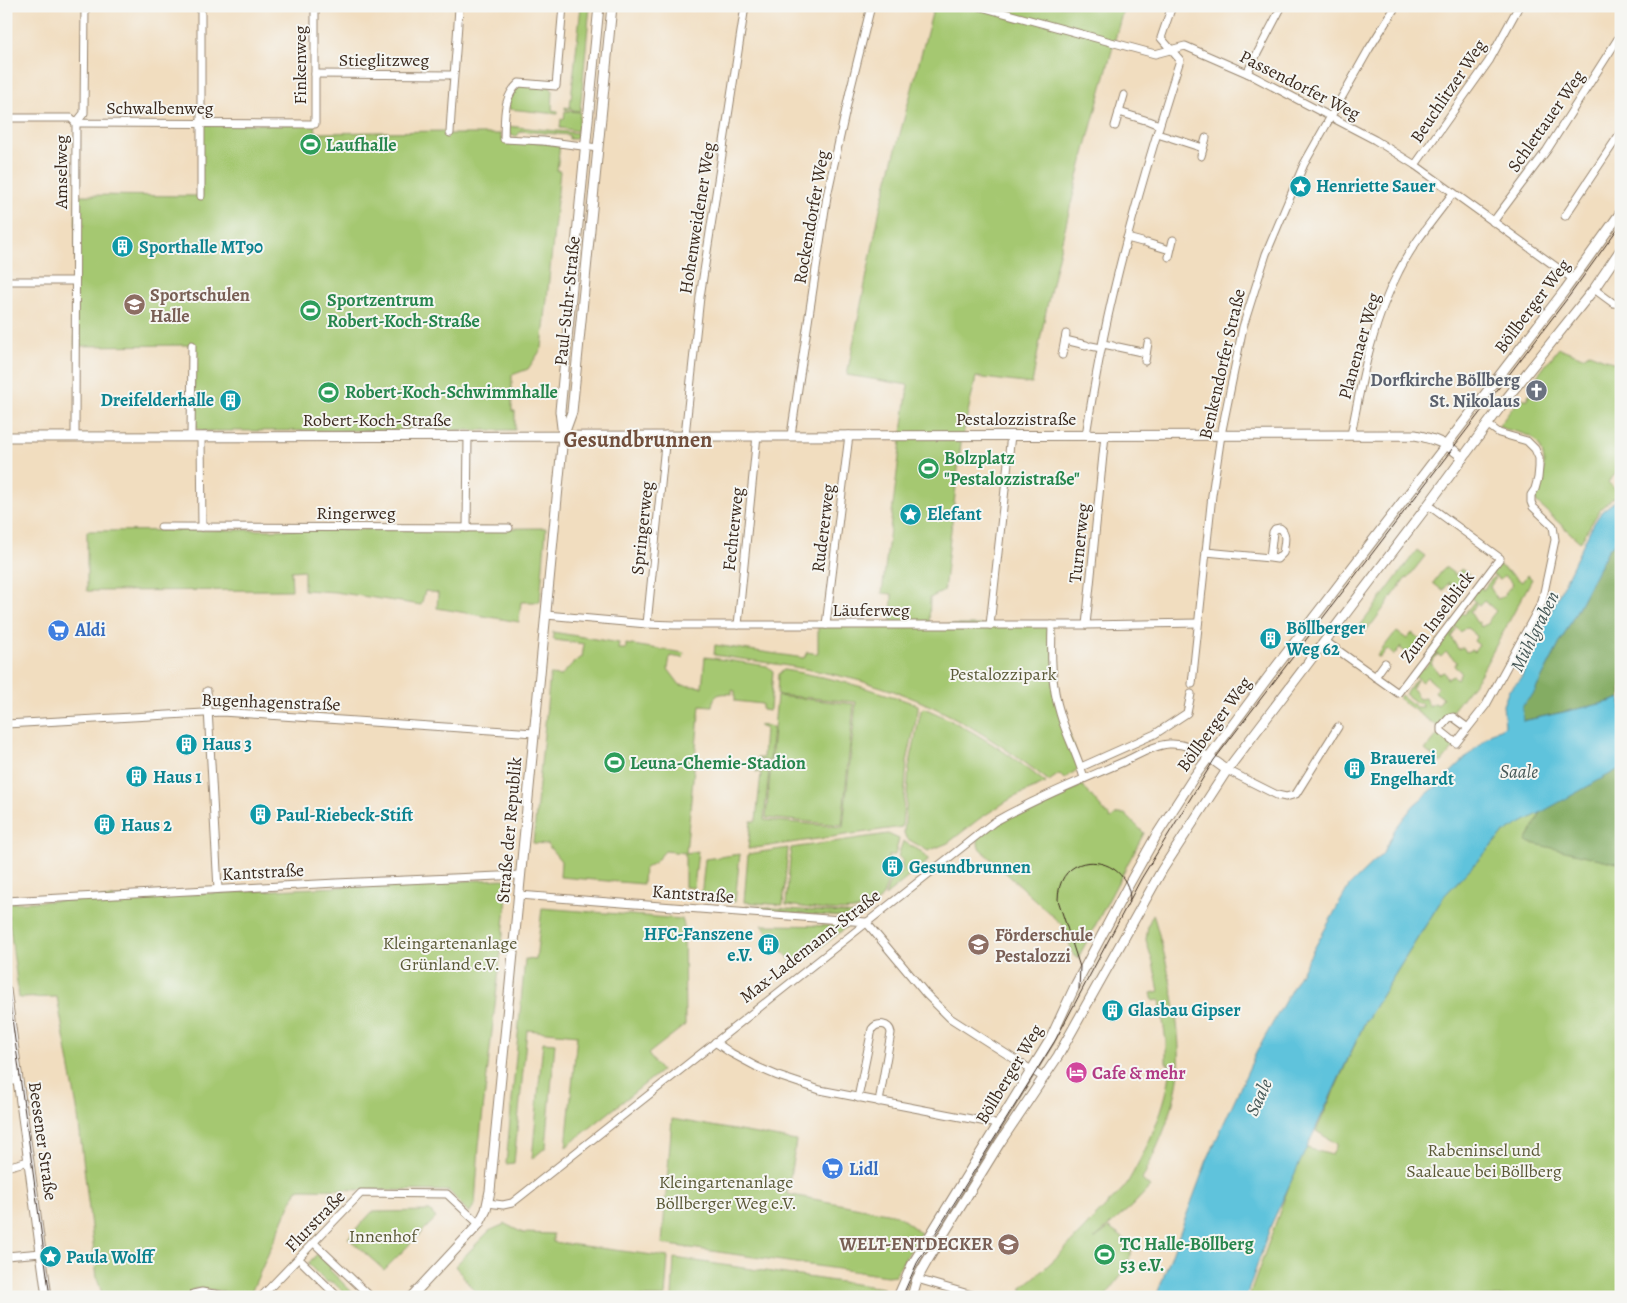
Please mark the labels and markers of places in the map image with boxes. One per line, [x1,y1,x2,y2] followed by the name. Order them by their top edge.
[298,133,322,157] sports icon: Laufhalle
[326,133,396,157] place label: Laufhalle
[1288,174,1312,198] place icon: Henriette Sauer
[1316,174,1436,198] place label: Henriette Sauer
[111,235,135,259] building icon: Sporthalle MT90
[139,235,263,259] place label: Sporthalle MT90
[150,283,250,328] place label: Sportschulen Halle
[327,288,480,333] place label: Sportzentrum Robert-Koch-Straße
[122,293,146,317] school or university icon: Sportschulen Halle
[299,298,323,322] sports icon: Sportzentrum Robert-Koch-Straße
[1370,368,1521,413] place label: Dorfkirche Böllberg St. Nikolaus
[1524,378,1548,402] church icon: Dorfkirche Böllberg St. Nikolaus
[317,380,341,404] sports icon: Robert-Koch-Schwimmhalle
[345,380,558,404] place label: Robert-Koch-Schwimmhalle
[100,388,214,412] place label: Dreifelderhalle
[218,388,242,412] building icon: Dreifelderhalle
[944,446,1080,491] place label: Bolzplatz "Pestalozzistraße"
[916,456,940,480] sports icon: Bolzplatz "Pestalozzistraße"
[899,502,923,526] place icon: Elefant
[927,502,982,526] place label: Elefant
[1285,616,1366,661] place label: Böllberger Weg 62
[47,618,71,642] supermarket icon: Aldi
[74,618,106,642] place label: Aldi
[1258,626,1282,650] building icon: Böllberger Weg 62
[174,732,198,756] building icon: Haus 3
[202,732,252,756] place label: Haus 3
[1370,746,1454,791] place label: Brauerei Engelhardt
[602,751,626,775] sports icon: Leuna-Chemie-Stadion
[630,751,806,775] place label: Leuna-Chemie-Stadion
[1342,756,1366,780] building icon: Brauerei Engelhardt
[125,765,149,789] building icon: Haus 1
[153,765,202,789] place label: Haus 1
[248,803,272,827] building icon: Paul-Riebeck-Stift
[276,803,413,827] place label: Paul-Riebeck-Stift
[93,813,117,837] building icon: Haus 2
[121,813,172,837] place label: Haus 2
[881,855,905,879] building icon: Gesundbrunnen
[909,855,1031,879] place label: Gesundbrunnen
[644,922,753,967] place label: HFC-Fanszene e.V.
[995,923,1093,968] place label: Förderschule Pestalozzi
[757,932,781,956] building icon: HFC-Fanszene e.V.
[967,933,991,957] school or university icon: Förderschule Pestalozzi
[1100,998,1124,1022] building icon: Glasbau Gipser
[1128,998,1241,1022] place label: Glasbau Gipser
[1064,1061,1088,1085] hotel icon: Cafe & mehr
[1092,1061,1186,1085] place label: Cafe & mehr
[821,1157,845,1181] supermarket icon: Lidl
[849,1157,878,1181] place label: Lidl
[838,1232,993,1256] place label: WELT-ENTDECKER
[997,1232,1021,1256] school or university icon: WELT-ENTDECKER
[1120,1232,1254,1277] place label: TC Halle-Böllberg 53 e.V.
[1092,1242,1116,1266] sports icon: TC Halle-Böllberg 53 e.V.
[38,1245,62,1269] place icon: Paula Wolff
[66,1245,156,1269] place label: Paula Wolff

